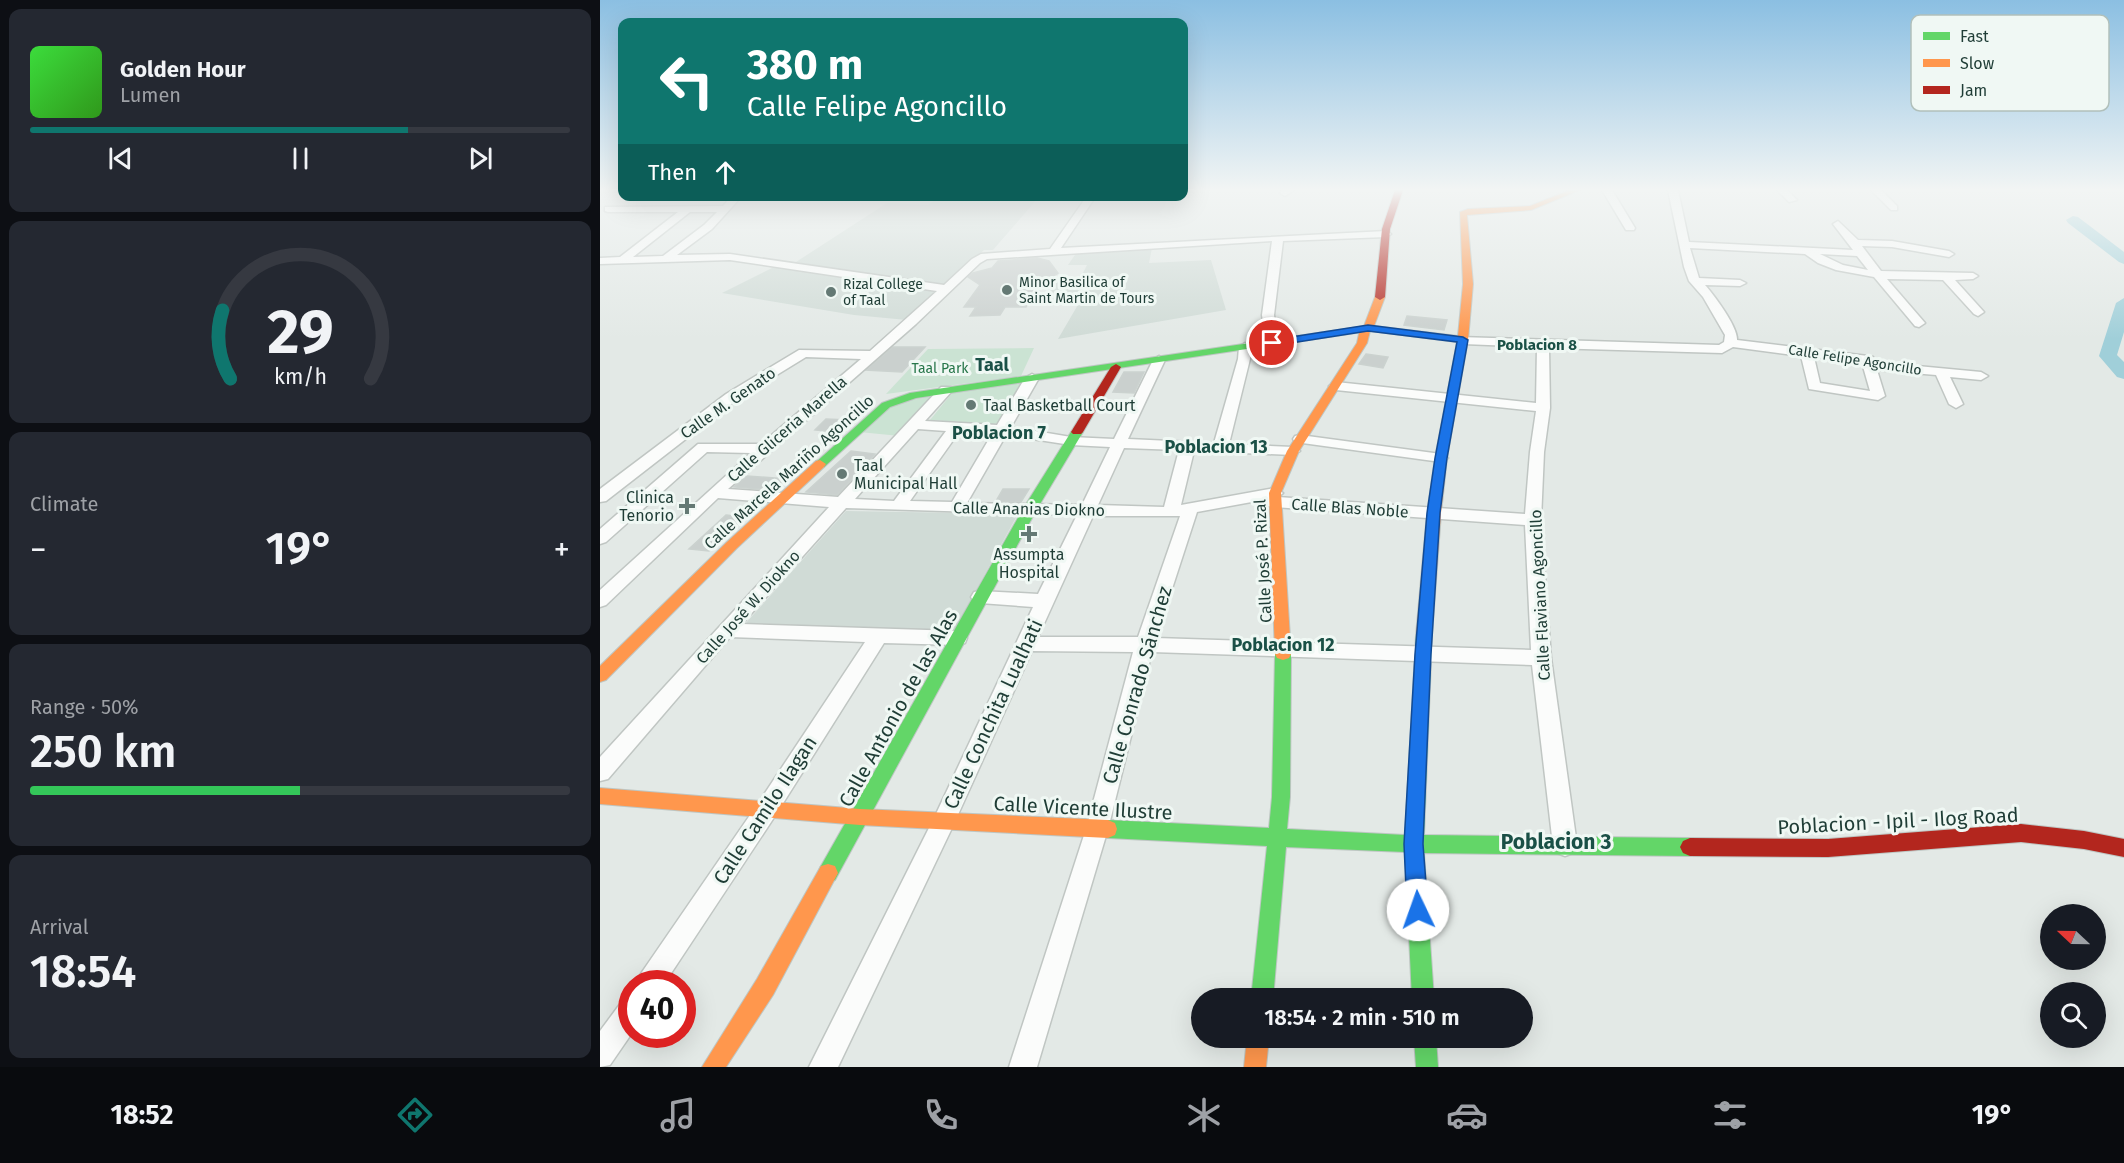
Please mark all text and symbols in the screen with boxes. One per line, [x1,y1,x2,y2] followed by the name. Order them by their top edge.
[1911,15,2109,111] legend
[1960,27,1989,46] text: Fast
[747,40,863,90] text: 380 m
[648,42,726,120] icon: left
[1960,54,1995,73] text: Slow
[120,56,246,83] text: Golden Hour
[1960,81,1987,100] text: Jam
[120,83,181,107] text: Lumen
[747,91,1007,123] text: Calle Felipe Agoncillo
[104,142,137,175] icon: previous
[284,142,317,175] icon: pause
[464,142,497,175] icon: next
[709,156,742,189] icon: ahead
[648,159,697,186] text: Then
[1019,274,1155,307] place label: Minor Basilica of Saint Martin de Tours
[843,276,923,309] place label: Rizal College of Taal
[1000,283,1014,297] marker: Minor Basilica of Saint Martin de Tours
[824,285,838,299] marker: Rizal College of Taal
[267,295,333,370] text: 29
[1246,317,1297,368] pin
[1255,326,1288,359] icon: arrive
[1497,336,1577,354] district label: Poblacion 8
[1787,341,1923,379] street label: Calle Felipe Agoncillo
[975,354,1009,376] district label: Taal
[912,360,969,377] park label: Taal Park
[677,363,779,443] street label: Calle M. Genato
[273,364,327,390] text: km/h
[723,372,851,486] street label: Calle Gliceria Marella
[700,391,878,553] street label: Calle Marcela Mariño Agoncillo
[983,396,1136,415] place label: Taal Basketball Court
[964,398,978,412] marker: Taal Basketball Court
[952,422,1047,444] district label: Poblacion 7
[1164,436,1268,458] district label: Poblacion 13
[854,456,958,493] place label: Taal Municipal Hall
[835,467,849,481] marker: Taal Municipal Hall
[619,488,674,525] place label: Clinica Tenorio
[30,492,98,516] text: Climate
[1291,494,1409,522] street label: Calle Blas Noble
[678,497,696,515] marker: Clinica Tenorio
[953,498,1105,520] street label: Calle Ananias Diokno
[1250,498,1276,623] street label: Calle José P. Rizal
[1526,509,1554,681] street label: Calle Flaviano Agoncillo
[266,522,334,576] text: 19°
[1020,525,1038,543] marker: Assumpta Hospital
[30,530,47,570] text: −
[554,530,570,570] text: +
[994,545,1064,582] place label: Assumpta Hospital
[692,546,804,668] street label: Calle José W. Diokno
[1097,583,1177,787] street label: Calle Conrado Sánchez
[834,605,962,811] street label: Calle Antonio de las Alas
[938,615,1048,813] street label: Calle Conchita Lualhati
[1231,634,1335,656] district label: Poblacion 12
[30,695,139,719] text: Range · 50%
[30,725,176,779] text: 250 km
[708,731,822,889] street label: Calle Camilo Ilagan
[993,791,1173,825] street label: Calle Vicente Ilustre
[1777,803,2019,839] street label: Poblacion - Ipil - Ilog Road
[1501,829,1611,855] district label: Poblacion 3
[1386,878,1450,942] position arrow
[2040,904,2106,970] north arrow
[2040,904,2106,1048] map controls
[30,915,89,939] text: Arrival
[30,945,136,999] text: 18:54
[618,970,696,1048] speed limit sign: 40
[2040,982,2106,1048] button: search
[1264,1004,1460,1031] text: 18:54 · 2 min · 510 m
[394,1094,436,1136] icon: directions
[657,1094,699,1136] icon: music
[920,1094,962,1136] icon: phone
[1183,1094,1225,1136] icon: climate
[1446,1094,1488,1136] icon: car
[1709,1094,1751,1136] icon: filters
[110,1099,173,1131] text: 18:52
[1972,1099,2013,1131] text: 19°

